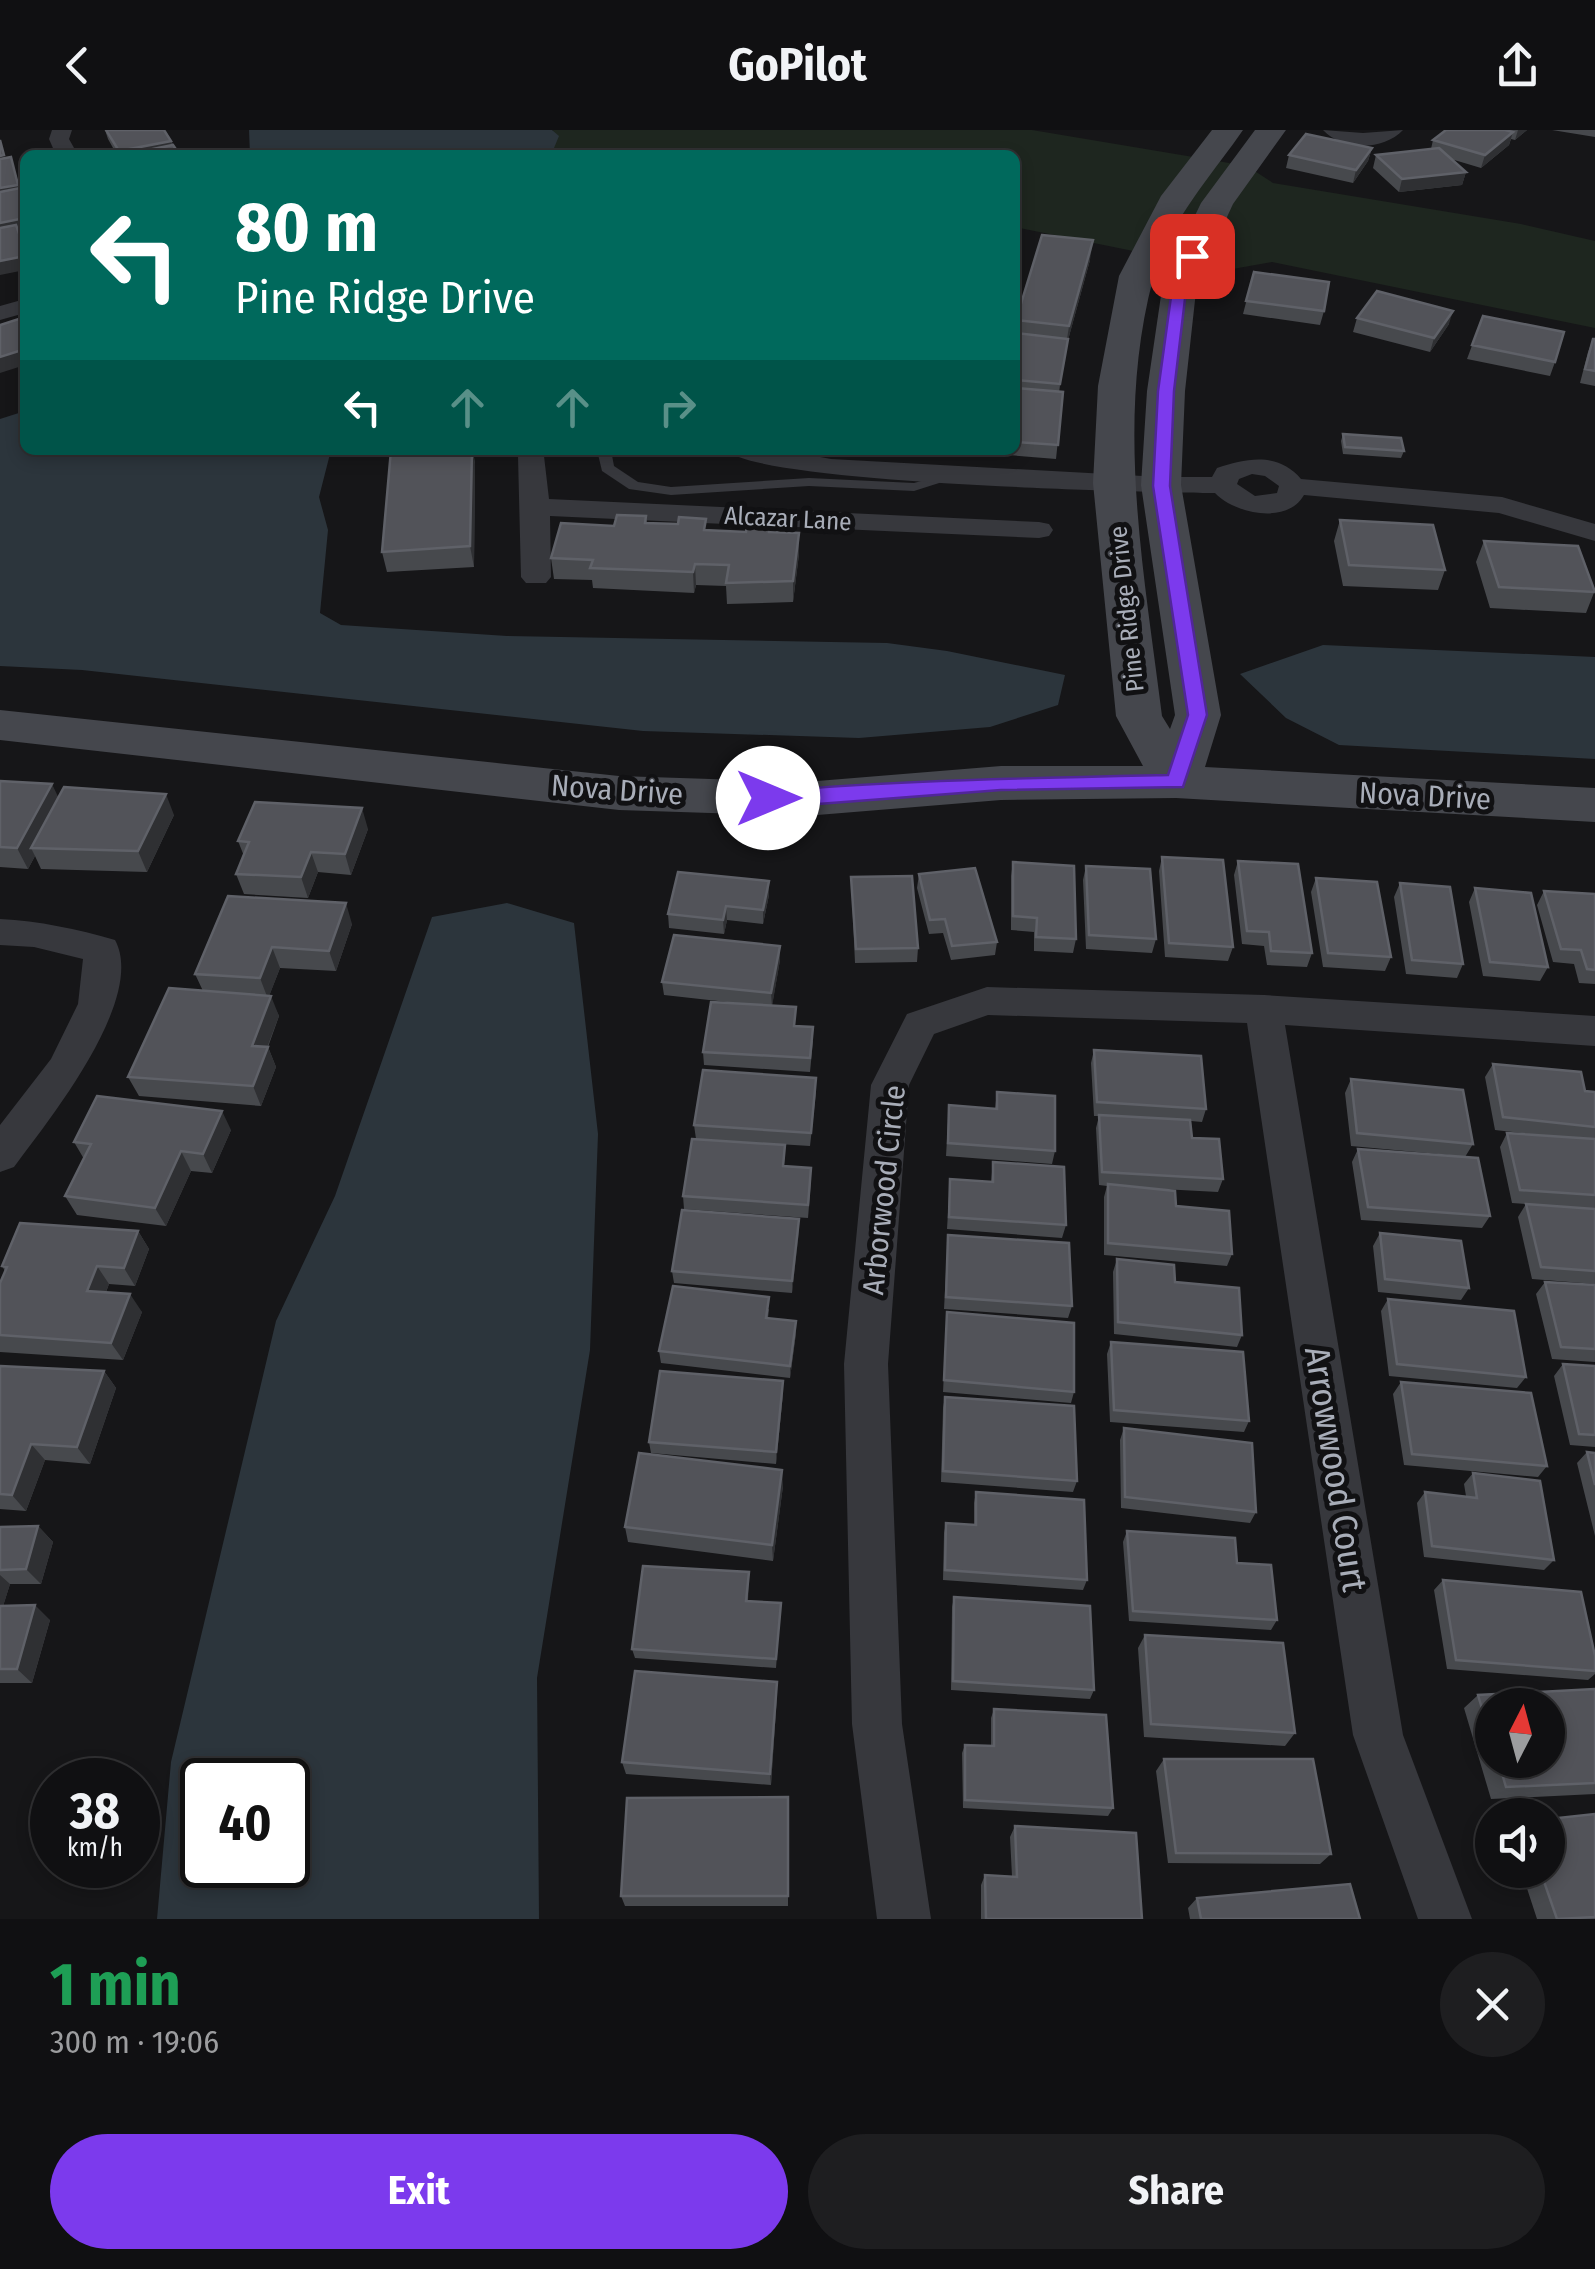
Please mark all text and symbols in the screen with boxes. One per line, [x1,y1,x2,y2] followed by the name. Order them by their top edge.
[50,38,105,93] icon: back
[728,38,867,92] text: GoPilot
[1490,38,1545,93] icon: share
[235,186,378,270] text: 80 m
[70,190,200,320] icon: left
[1150,214,1235,299] pin
[1165,229,1220,284] icon: arrive
[235,271,535,325] text: Pine Ridge Drive
[335,380,390,435] icon: left
[440,380,495,435] icon: ahead
[545,380,600,435] icon: ahead
[650,380,705,435] icon: right
[724,501,852,537] street label: Alcazar Lane
[1103,525,1151,693] street label: Pine Ridge Drive
[716,746,820,850] position arrow
[550,767,684,813] street label: Nova Drive
[1358,775,1492,817] street label: Nova Drive
[855,1083,913,1297] street label: Arborwood Circle
[1296,1344,1376,1595] street label: Arrowwood Court
[1475,1688,1565,1778] north arrow
[1475,1688,1565,1888] map controls
[180,1758,310,1888] speed limit sign: 40
[70,1781,120,1841] text: 38
[1475,1798,1565,1888] button: sound
[67,1833,123,1863] text: km/h
[50,1949,181,2021] text: 1 min
[1440,1952,1545,2057] button: close
[50,2023,219,2061] text: 300 m · 19:06
[50,2134,788,2249] button: Exit
[808,2134,1545,2249] button: Share

